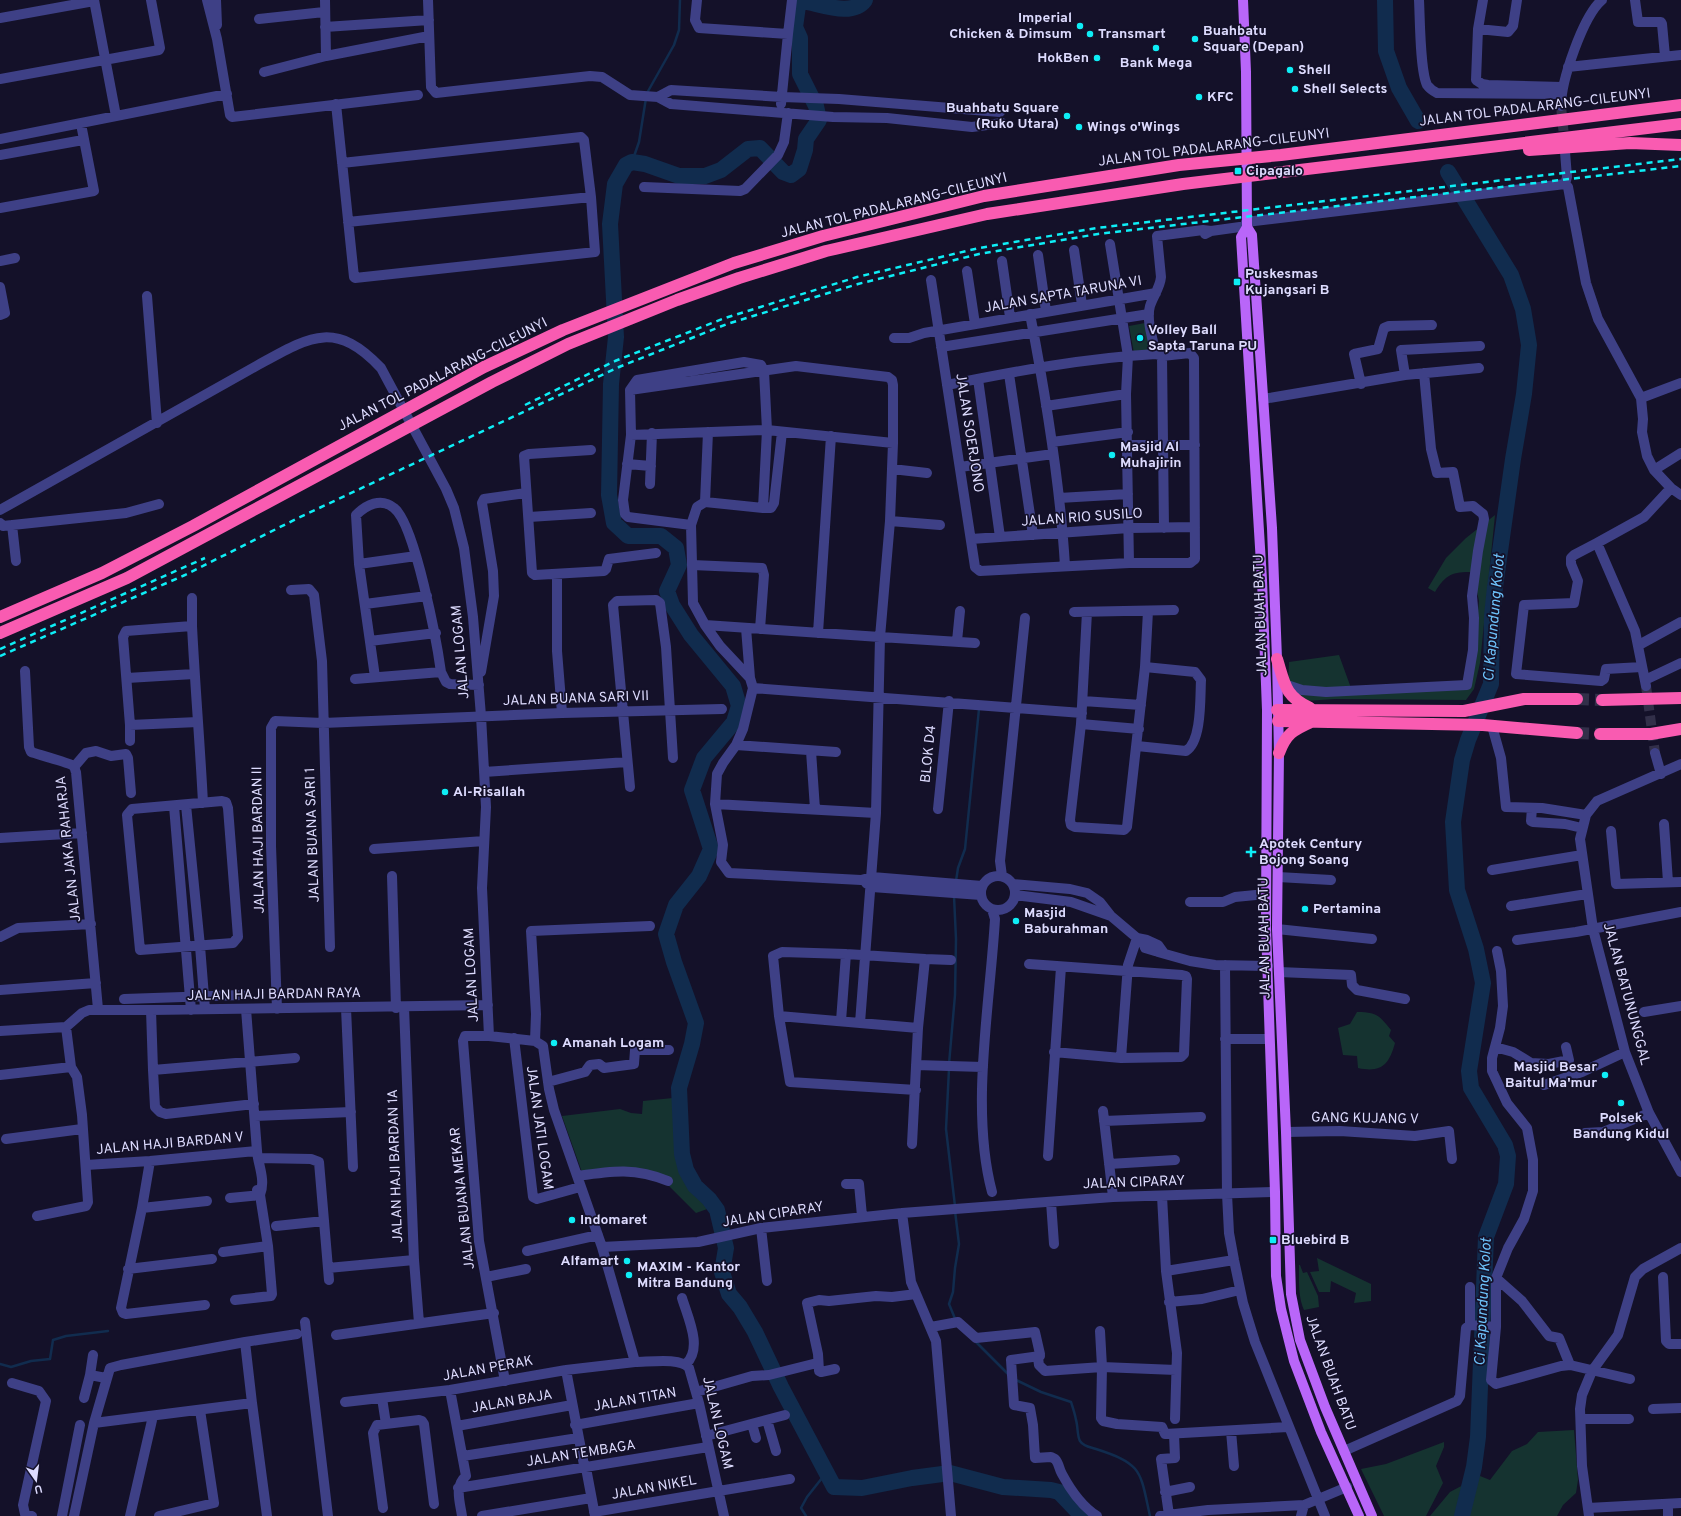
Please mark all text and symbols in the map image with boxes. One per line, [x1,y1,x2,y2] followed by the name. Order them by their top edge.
[949,10,1072,43] place label: Imperial Chicken & Dimsum
[1075,21,1085,31] marker: Imperial Chicken & Dimsum
[1203,23,1304,56] place label: Buahbatu Square (Depan)
[1098,26,1166,43] place label: Transmart
[1085,29,1095,39] marker: Transmart
[1190,34,1200,44] marker: Buahbatu Square (Depan)
[1151,43,1161,53] marker: Bank Mega
[1037,50,1089,67] place label: HokBen
[1092,53,1102,63] marker: HokBen
[1120,55,1192,72] place label: Bank Mega
[1298,62,1331,79] place label: Shell
[1285,65,1295,75] marker: Shell
[1303,81,1388,98] place label: Shell Selects
[1290,84,1300,94] marker: Shell Selects
[1418,85,1652,131] street label: JALAN TOL PADALARANG–CILEUNYI
[1207,89,1234,106] place label: KFC
[1194,92,1204,102] marker: KFC
[946,100,1059,133] place label: Buahbatu Square (Ruko Utara)
[1062,111,1072,121] marker: Buahbatu Square (Ruko Utara)
[1087,119,1180,136] place label: Wings o'Wings
[1074,122,1084,132] marker: Wings o'Wings
[1097,125,1331,171] street label: JALAN TOL PADALARANG–CILEUNYI
[1246,163,1303,180] place label: Cipagalo
[1233,166,1243,176] marker: Cipagalo
[779,170,1009,242] street label: JALAN TOL PADALARANG–CILEUNYI
[1245,266,1329,299] place label: Puskesmas Kujangsari B
[983,273,1143,317] street label: JALAN SAPTA TARUNA VI
[1232,277,1242,287] marker: Puskesmas Kujangsari B
[335,315,551,435] street label: JALAN TOL PADALARANG–CILEUNYI
[1148,322,1257,355] place label: Volley Ball Sapta Taruna PU
[1135,333,1145,343] marker: Volley Ball Sapta Taruna PU
[951,372,987,494] street label: JALAN SOERJONO
[1120,439,1182,472] place label: Masjid Al Muhajirin
[1107,450,1117,460] marker: Masjid Al Muhajirin
[1021,505,1143,531] street label: JALAN RIO SUSILO
[1480,553,1510,683] water label: Ci Kapundung Kolot
[1250,554,1272,676] street label: JALAN BUAH BATU
[448,604,474,700] street label: JALAN LOGAM
[503,688,649,710] street label: JALAN BUANA SARI VII
[918,724,940,784] street label: BLOK D4
[249,766,269,914] street label: JALAN HAJI BARDAN II
[302,767,324,903] street label: JALAN BUANA SARI 1
[53,775,85,923] street label: JALAN JAKA RAHARJA
[453,784,525,801] place label: Al-Risallah
[440,787,450,797] marker: Al-Risallah
[1259,836,1362,869] place label: Apotek Century Bojong Soang
[1246,847,1256,857] marker: Apotek Century Bojong Soang
[1255,877,1275,999] street label: JALAN BUAH BATU
[1313,901,1381,918] place label: Pertamina
[1300,904,1310,914] marker: Pertamina
[1024,905,1108,938] place label: Masjid Baburahman
[1011,916,1021,926] marker: Masjid Baburahman
[1599,921,1653,1067] street label: JALAN BATUNUNGGAL
[461,927,483,1023] street label: JALAN LOGAM
[187,985,361,1005] street label: JALAN HAJI BARDAN RAYA
[562,1035,664,1052] place label: Amanah Logam
[549,1038,559,1048] marker: Amanah Logam
[1505,1059,1597,1092] place label: Masjid Besar Baitul Ma'mur
[522,1065,556,1191] street label: JALAN JATI LOGAM
[1600,1070,1610,1080] marker: Masjid Besar Baitul Ma'mur
[385,1089,407,1243] street label: JALAN HAJI BARDAN 1A
[1616,1098,1626,1108] marker: Polsek Bandung Kidul
[1311,1110,1419,1128] street label: GANG KUJANG V
[1573,1110,1669,1143] place label: Polsek Bandung Kidul
[447,1126,479,1270] street label: JALAN BUANA MEKAR
[96,1129,244,1159] street label: JALAN HAJI BARDAN V
[1083,1173,1186,1193] street label: JALAN CIPARAY
[721,1199,825,1231] street label: JALAN CIPARAY
[580,1212,647,1229] place label: Indomaret
[567,1215,577,1225] marker: Indomaret
[1281,1232,1349,1249] place label: Bluebird B
[1268,1235,1278,1245] marker: Bluebird B
[1471,1237,1497,1366] water label: Ci Kapundung Kolot
[560,1253,619,1270] place label: Alfamart
[622,1256,632,1266] marker: Alfamart
[637,1259,740,1292] place label: MAXIM - Kantor Mitra Bandung
[624,1270,634,1280] marker: MAXIM - Kantor Mitra Bandung
[1301,1313,1359,1433] street label: JALAN BUAH BATU
[442,1353,534,1385] street label: JALAN PERAK
[698,1375,736,1471] street label: JALAN LOGAM
[592,1384,678,1416] street label: JALAN TITAN
[470,1387,554,1417] street label: JALAN BAJA
[525,1437,637,1471] street label: JALAN TEMBAGA
[16,1460,56,1500] north arrow
[610,1472,698,1504] street label: JALAN NIKEL
[33,1481,44,1496] text: U

